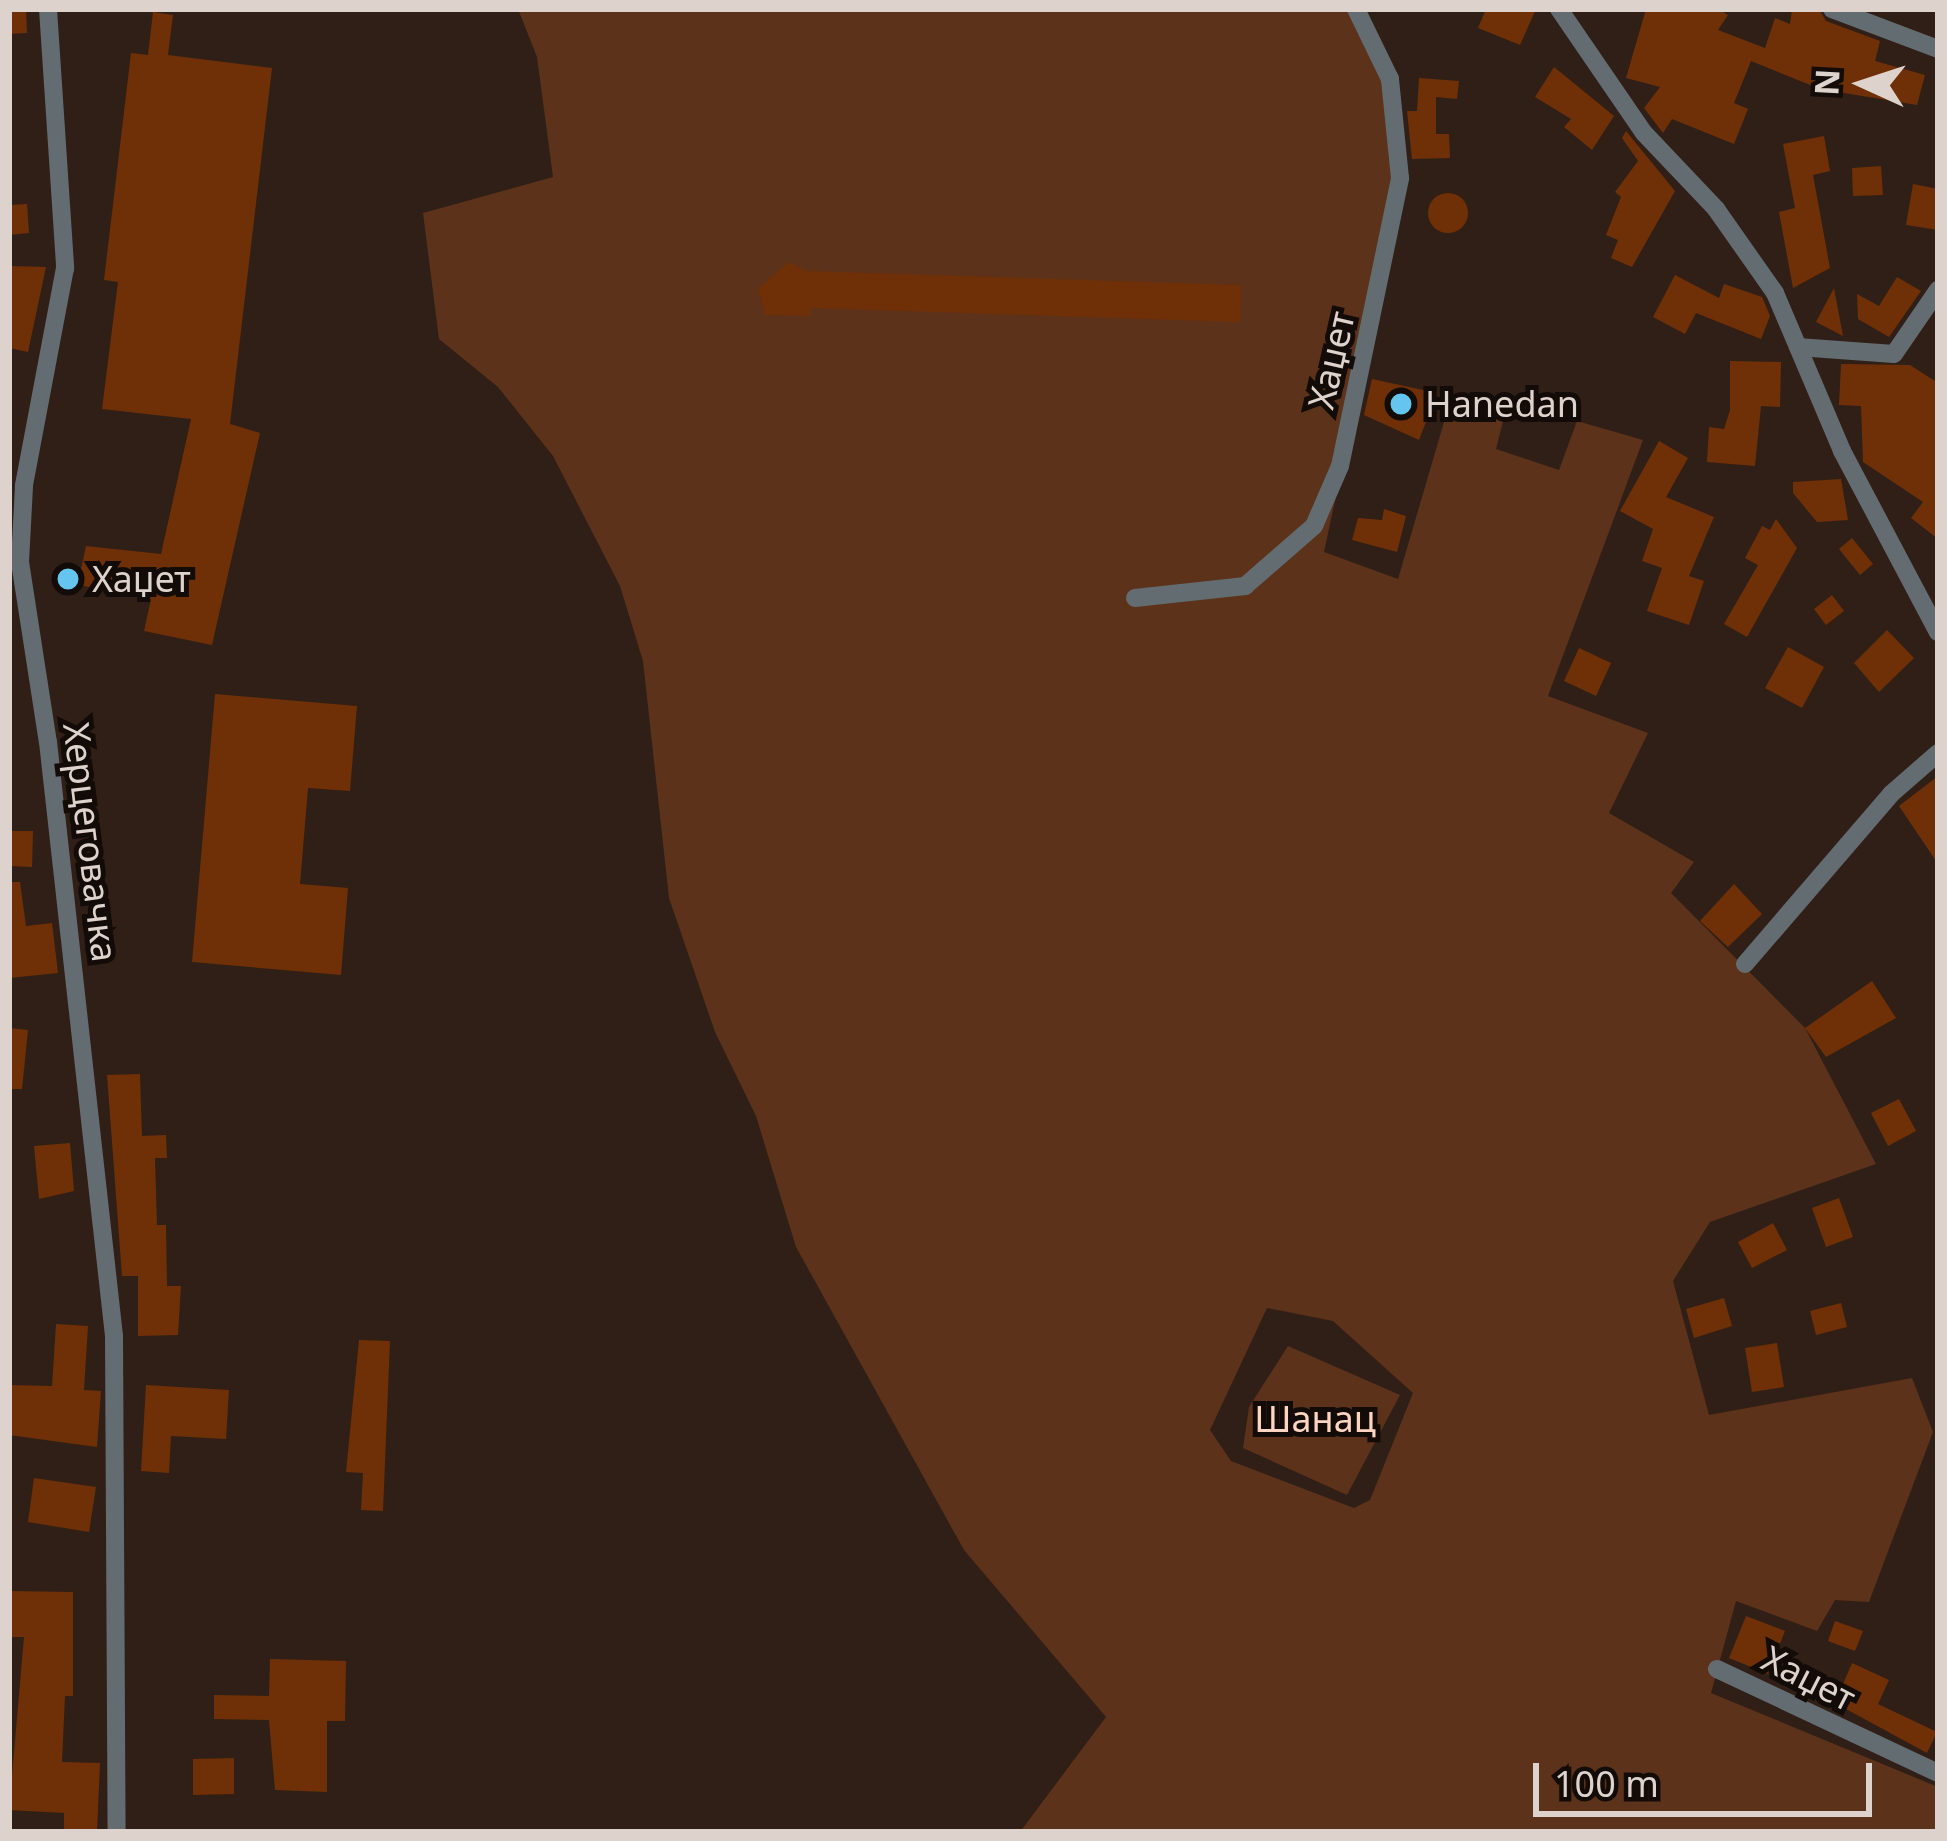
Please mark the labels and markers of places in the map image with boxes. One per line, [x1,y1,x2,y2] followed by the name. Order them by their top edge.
[1425,382,1579,426] place label: Hanedan
[1388,391,1414,417] marker: Hanedan
[92,557,191,601] place label: Хаџет
[55,566,81,592] marker: Хаџет

